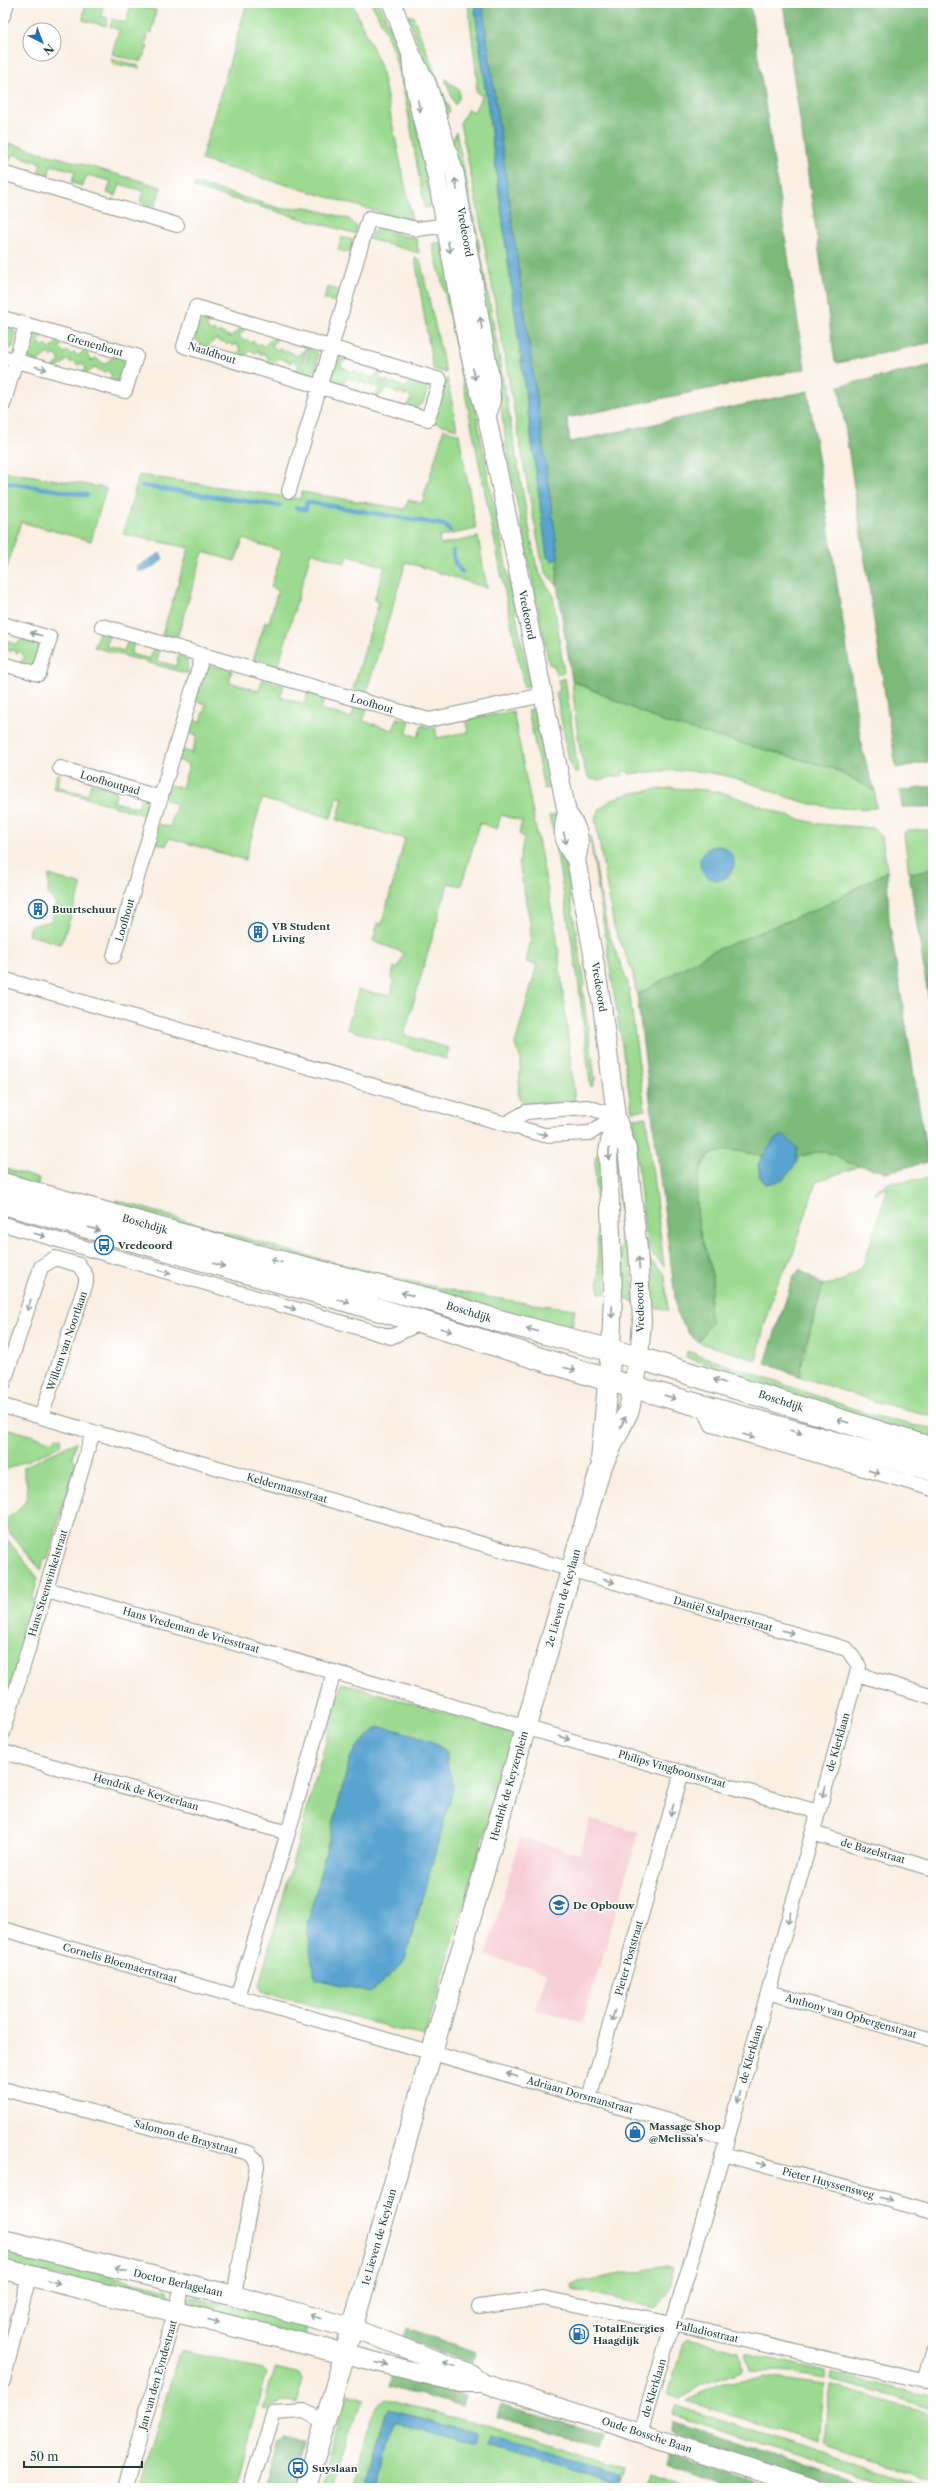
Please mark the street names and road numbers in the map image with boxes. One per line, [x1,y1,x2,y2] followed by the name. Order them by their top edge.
[454,205,476,258] street label: Vredeoord
[65,331,125,359] street label: Grenenhout
[186,339,238,367] street label: Naaldhout
[516,588,538,641] street label: Vredeoord
[349,692,395,716] street label: Loofhout
[79,768,141,798] street label: Loofhoutpad
[113,897,137,943] street label: Loofhout
[588,960,609,1013] street label: Vredeoord
[121,1211,170,1237] street label: Boschdijk
[633,1282,647,1333] street label: Vredeoord
[44,1289,90,1393] street label: Willem van Noortlaan
[445,1299,494,1325] street label: Boschdijk
[757,1388,806,1415] street label: Boschdijk
[245,1470,329,1506] street label: Keldermansstraat
[26,1527,71,1638] street label: Hans Steenwinkelstraat
[543,1547,583,1648] street label: 2e Lieven de Keylaan
[672,1594,775,1635] street label: Daniël Stalpaertstraat
[121,1604,261,1656] street label: Hans Vredeman de Vriesstraat
[823,1710,853,1773] street label: de Klerklaan
[487,1729,531,1842] street label: Hendrik de Keyzerplein
[617,1747,728,1791] street label: Philips Vingboonsstraat
[92,1771,201,1814] street label: Hendrik de Keyzerlaan
[839,1836,907,1867] street label: de Bazelstraat
[612,1919,646,1997] street label: Pieter Poststraat
[61,1940,179,1986] street label: Cornelis Bloemaertstraat
[783,1991,919,2041] street label: Anthony van Opbergenstraat
[736,2022,766,2085] street label: de Klerklaan
[524,2073,635,2117] street label: Adriaan Dorsmanstraat
[133,2117,240,2157] street label: Salomon de Braystraat
[781,2164,876,2202] street label: Pieter Huyssensweg
[359,2187,399,2287] street label: 1e Lieven de Keylaan
[132,2266,225,2300] street label: Doctor Berlagelaan
[136,2318,180,2433] street label: Jan van den Eyndestraat
[674,2318,740,2346] street label: Palladiostraat
[639,2356,669,2419] street label: de Klerklaan
[600,2414,695,2456] street label: Oude Bossche Baan

